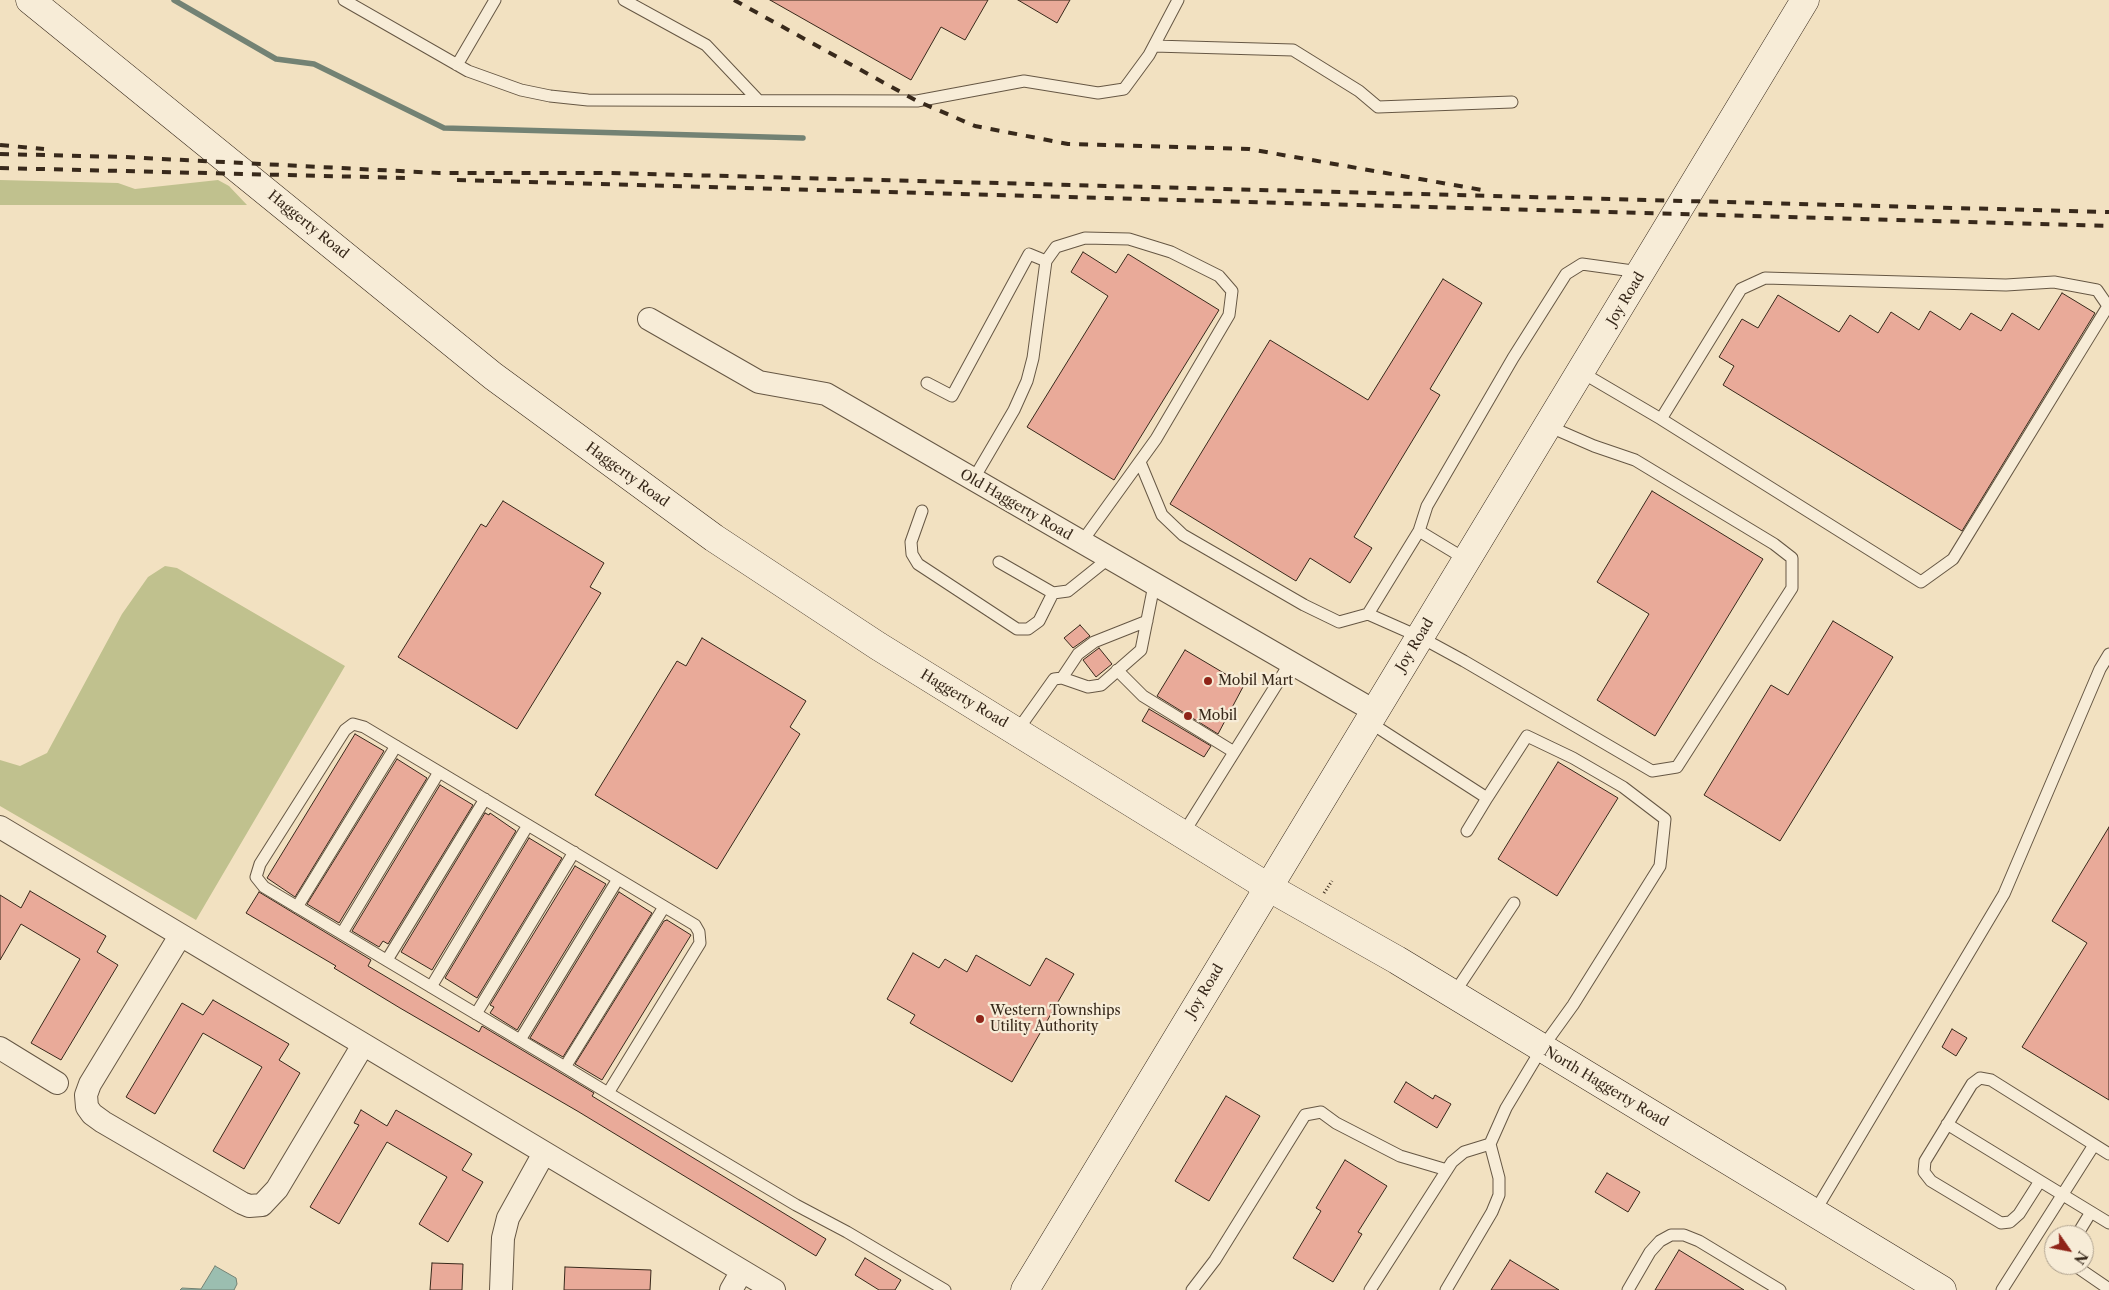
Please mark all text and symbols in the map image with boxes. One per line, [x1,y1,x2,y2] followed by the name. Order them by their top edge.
[264,187,352,263] street label: Haggerty Road
[1604,269,1648,329] street label: Joy Road
[582,439,672,511] street label: Haggerty Road
[957,466,1075,544] street label: Old Haggerty Road
[1393,615,1437,675] street label: Joy Road
[917,666,1011,732] street label: Haggerty Road
[1218,673,1293,689] place label: Mobil Mart
[1202,675,1214,687] marker: Mobil Mart
[1198,708,1237,724] place label: Mobil
[1182,710,1194,722] marker: Mobil
[1183,961,1227,1021] street label: Joy Road
[990,1003,1121,1036] place label: Western Townships Utility Authority
[974,1013,986,1025] marker: Western Townships Utility Authority
[1541,1043,1671,1131] street label: North Haggerty Road
[2044,1225,2094,1275] north arrow
[2070,1248,2092,1268] text: N

